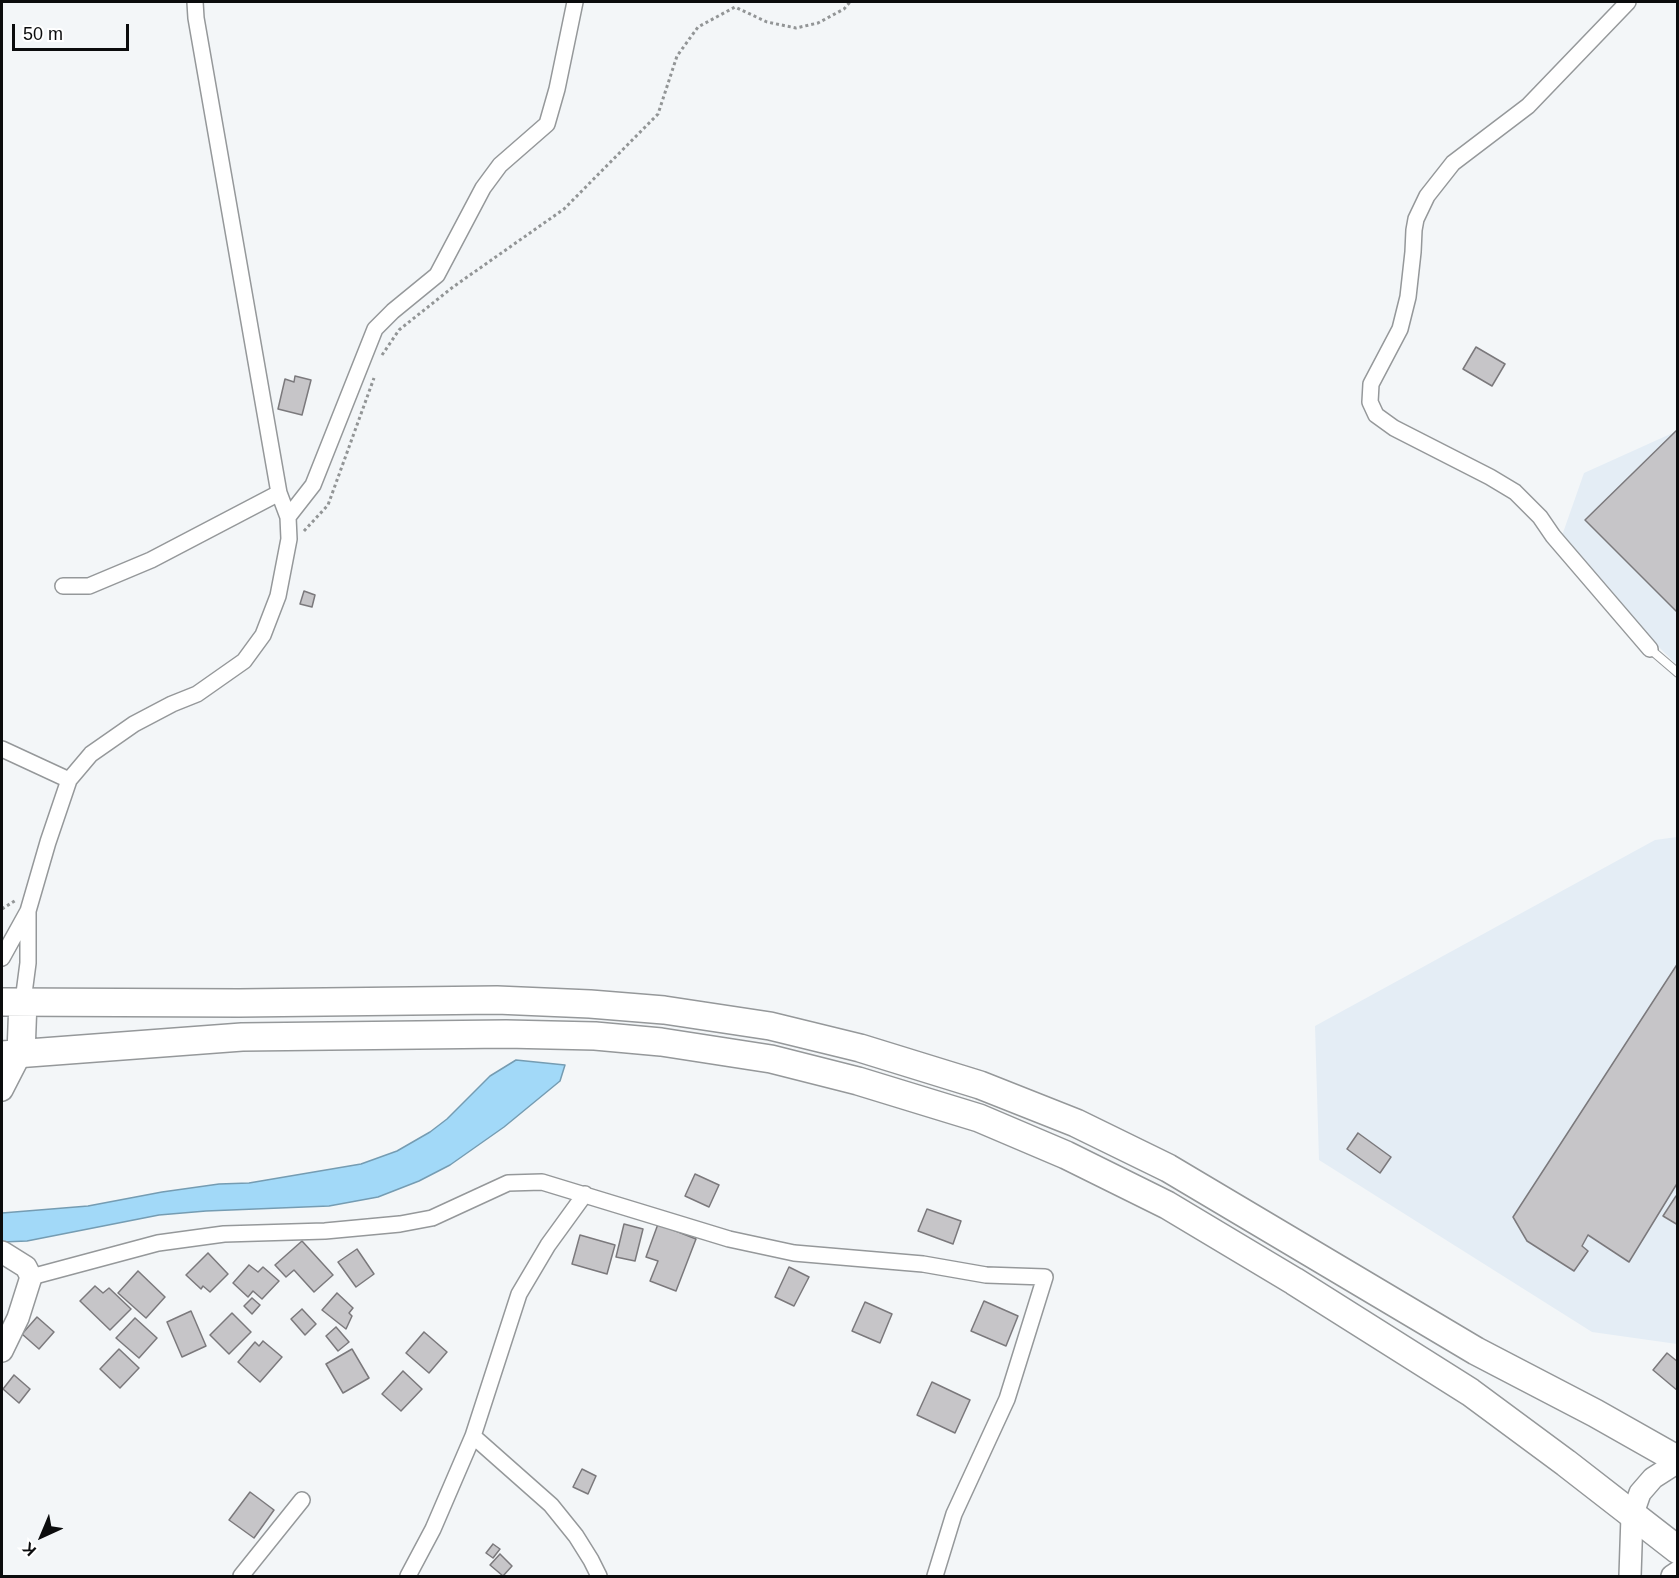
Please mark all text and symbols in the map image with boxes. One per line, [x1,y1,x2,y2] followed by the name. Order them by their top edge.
[15,12,132,50] scale bar
[23,24,63,44] text: 50 m
[12,1506,72,1566] north arrow
[19,1539,39,1559] text: K

